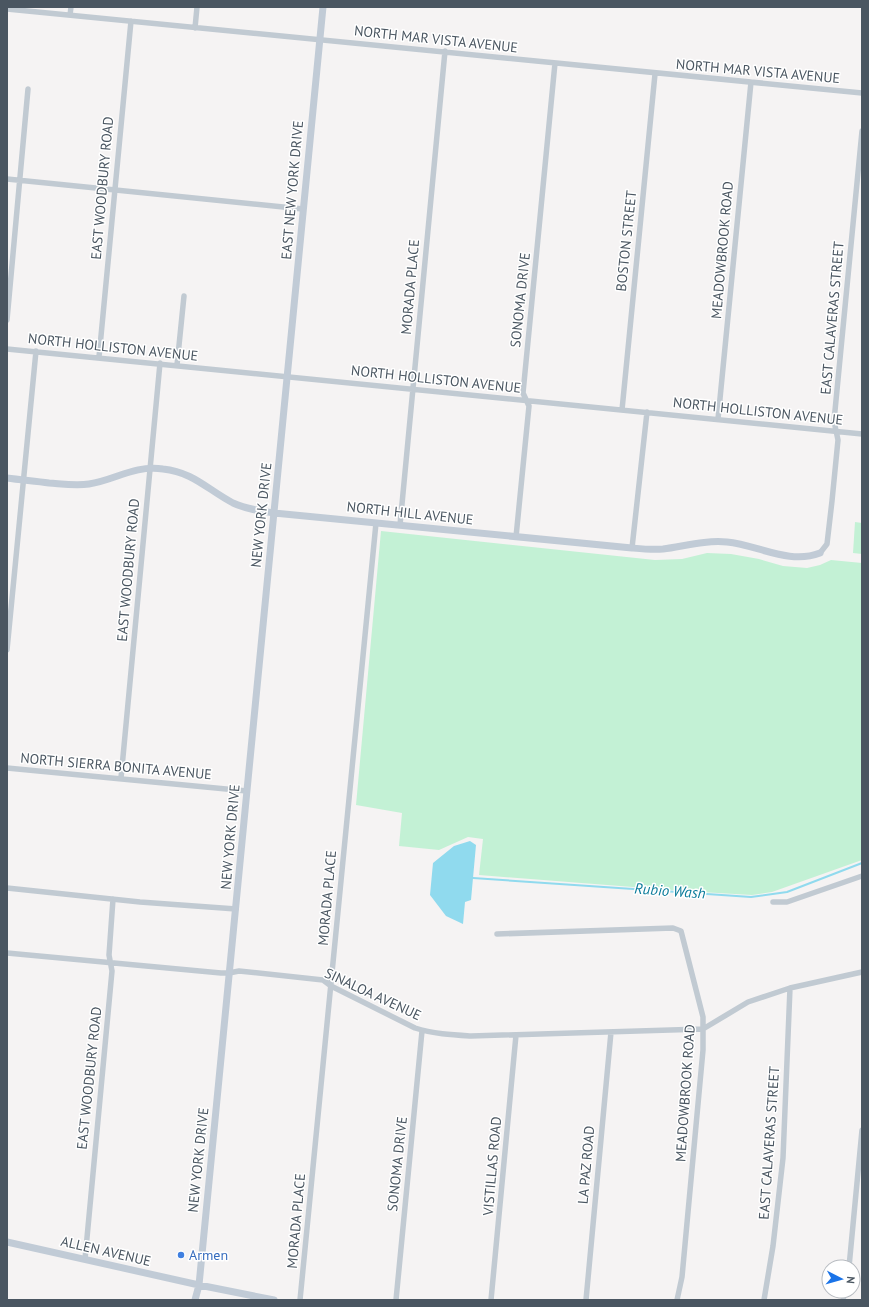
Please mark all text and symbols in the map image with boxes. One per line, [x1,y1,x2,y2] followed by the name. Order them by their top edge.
[353,21,519,57] street label: NORTH MAR VISTA AVENUE
[675,55,841,87] street label: NORTH MAR VISTA AVENUE
[87,116,117,260] street label: EAST WOODBURY ROAD
[277,120,307,260] street label: EAST NEW YORK DRIVE
[707,180,737,320] street label: MEADOWBROOK ROAD
[612,189,640,292] street label: BOSTON STREET
[397,239,423,335] street label: MORADA PLACE
[816,240,848,395] street label: EAST CALAVERAS STREET
[506,252,534,348] street label: SONOMA DRIVE
[27,329,199,365] street label: NORTH HOLLISTON AVENUE
[350,361,522,397] street label: NORTH HOLLISTON AVENUE
[672,393,844,429] street label: NORTH HOLLISTON AVENUE
[247,462,275,568] street label: NEW YORK DRIVE
[346,497,474,529] street label: NORTH HILL AVENUE
[113,498,143,642] street label: EAST WOODBURY ROAD
[20,749,212,783] street label: NORTH SIERRA BONITA AVENUE
[216,784,244,890] street label: NEW YORK DRIVE
[314,850,340,946] street label: MORADA PLACE
[634,879,706,902] water label: Rubio Wash
[322,964,424,1024] street label: SINALOA AVENUE
[73,1006,105,1150] street label: EAST WOODBURY ROAD
[671,1024,699,1162] street label: MEADOWBROOK ROAD
[755,1065,783,1220] street label: EAST CALAVERAS STREET
[184,1107,212,1213] street label: NEW YORK DRIVE
[383,1116,411,1212] street label: SONOMA DRIVE
[479,1116,505,1217] street label: VISTILLAS ROAD
[574,1125,598,1205] street label: LA PAZ ROAD
[283,1173,309,1269] street label: MORADA PLACE
[59,1232,153,1270] street label: ALLEN AVENUE
[189,1246,228,1264] place label: Armen
[176,1250,186,1260] marker: Armen
[821,1259,861,1299] north arrow
[844,1276,858,1284] text: N

